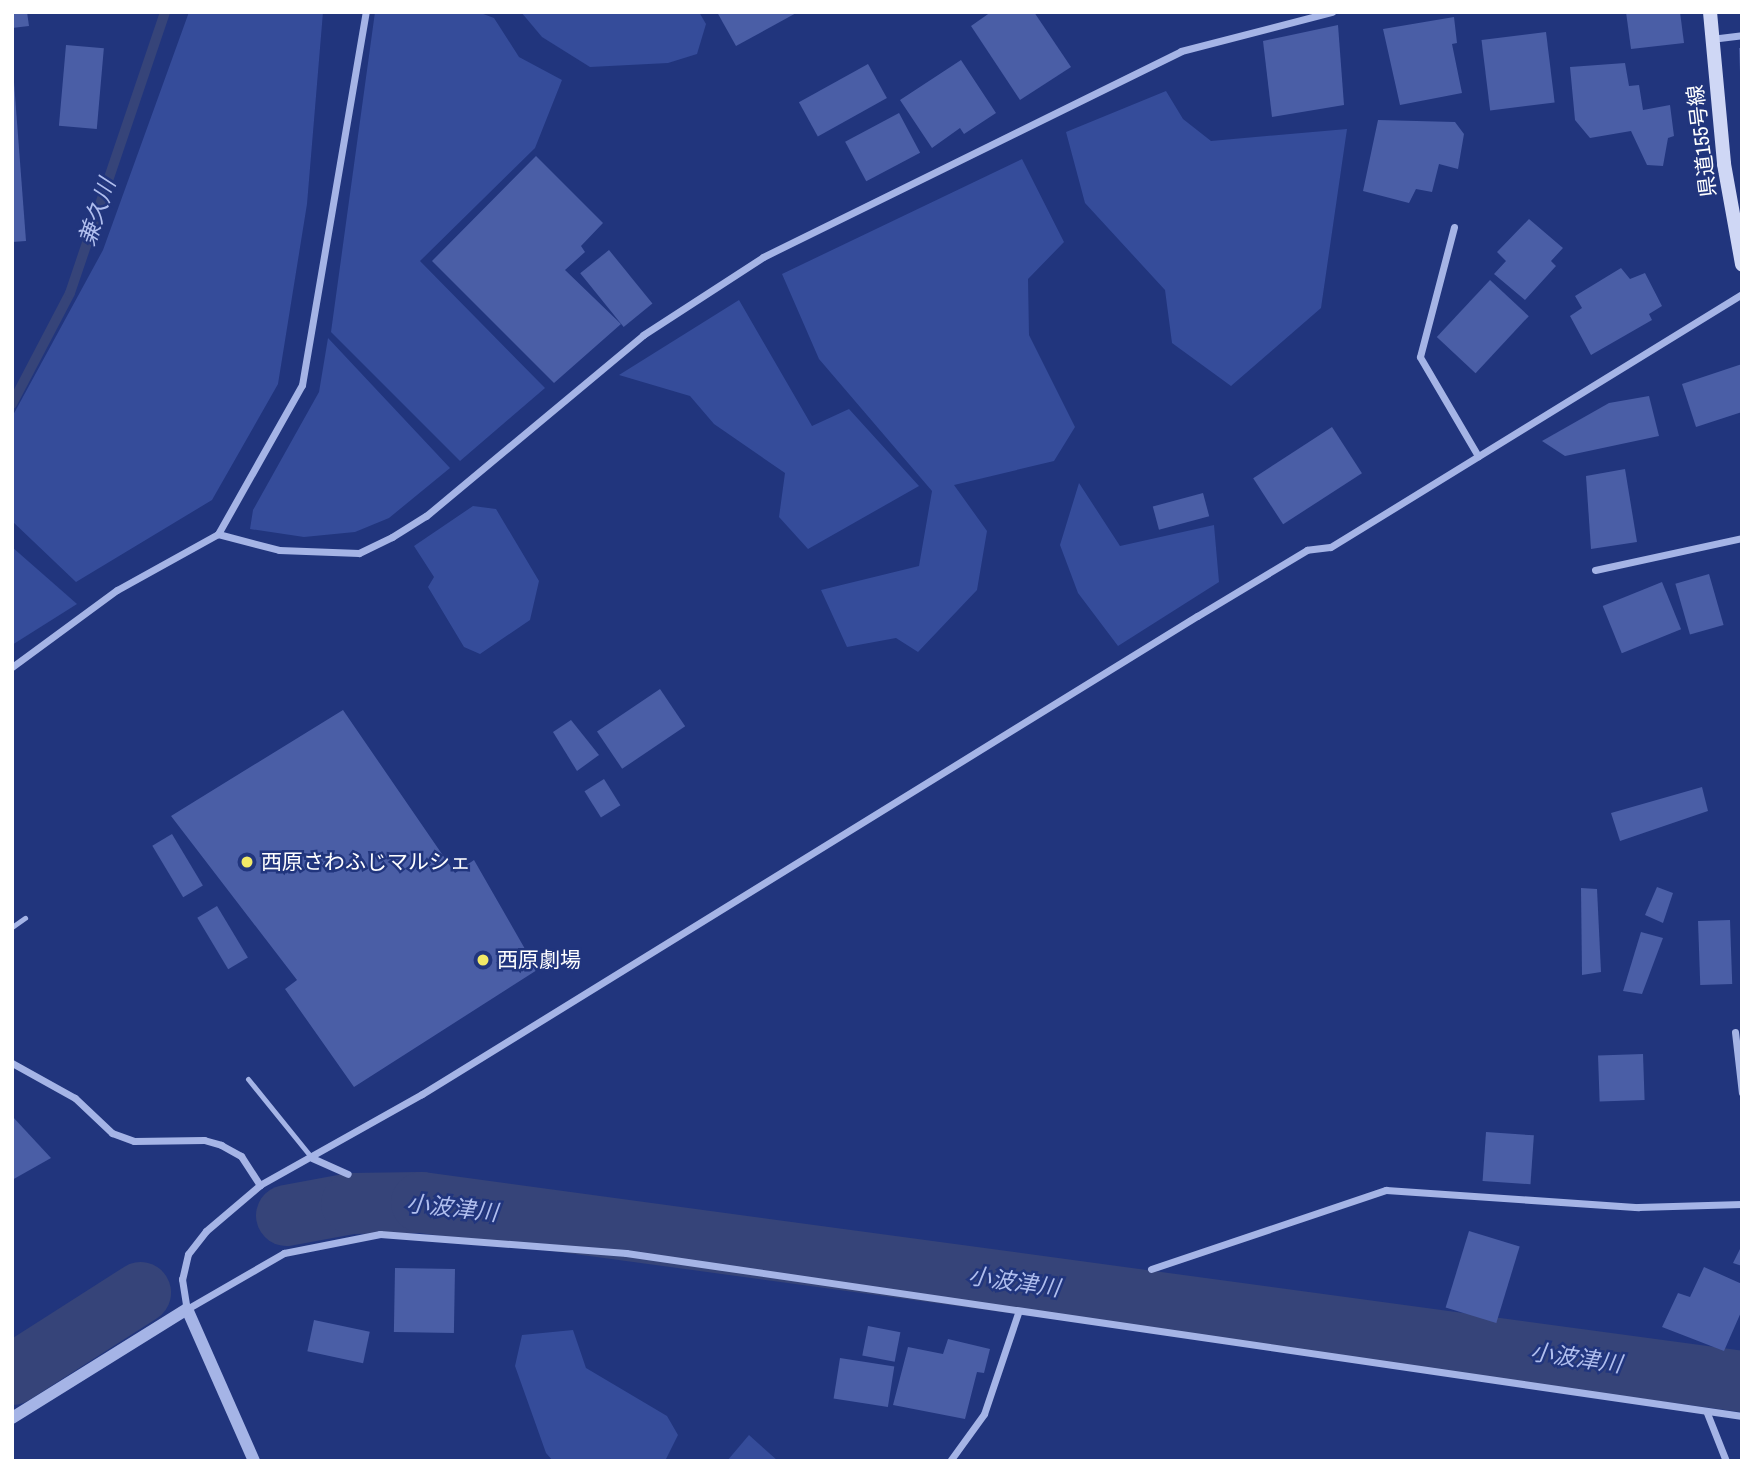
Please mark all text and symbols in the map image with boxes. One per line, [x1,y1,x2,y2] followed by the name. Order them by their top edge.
[1683,84,1721,198] street label: 県道155号線
[73,175,121,249] water label: 兼久川
[261,849,471,875] place label: 西原さわふじマルシェ
[239,854,255,870] marker: 西原さわふじマルシェ
[497,947,581,973] place label: 西原劇場
[475,952,491,968] marker: 西原劇場
[405,1189,499,1227] water label: 小波津川
[967,1262,1061,1302] water label: 小波津川
[1529,1338,1623,1378] water label: 小波津川

